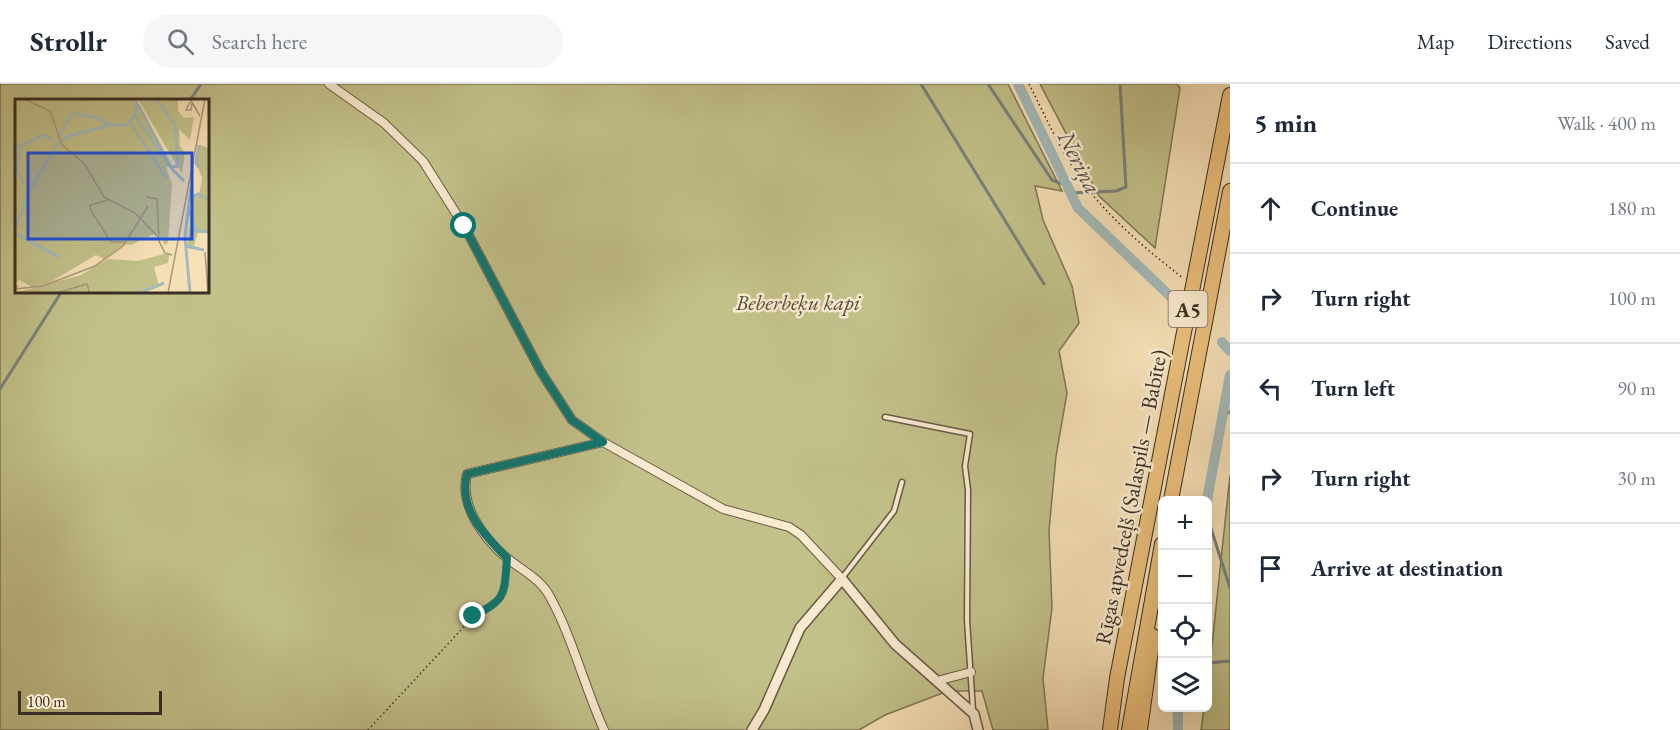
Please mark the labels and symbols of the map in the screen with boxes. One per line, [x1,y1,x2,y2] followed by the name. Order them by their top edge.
[15,99,208,292] inset map
[1051,124,1109,199] water label: Neriņa
[450,212,476,238] route start
[735,288,862,317] park label: Beberbeķu kapi
[1168,291,1208,327] road number: A5
[1088,347,1174,647] street label: Rīgas apvedceļš (Salaspils — Babīte)
[459,602,485,628] route end
[18,688,162,716] scale bar

